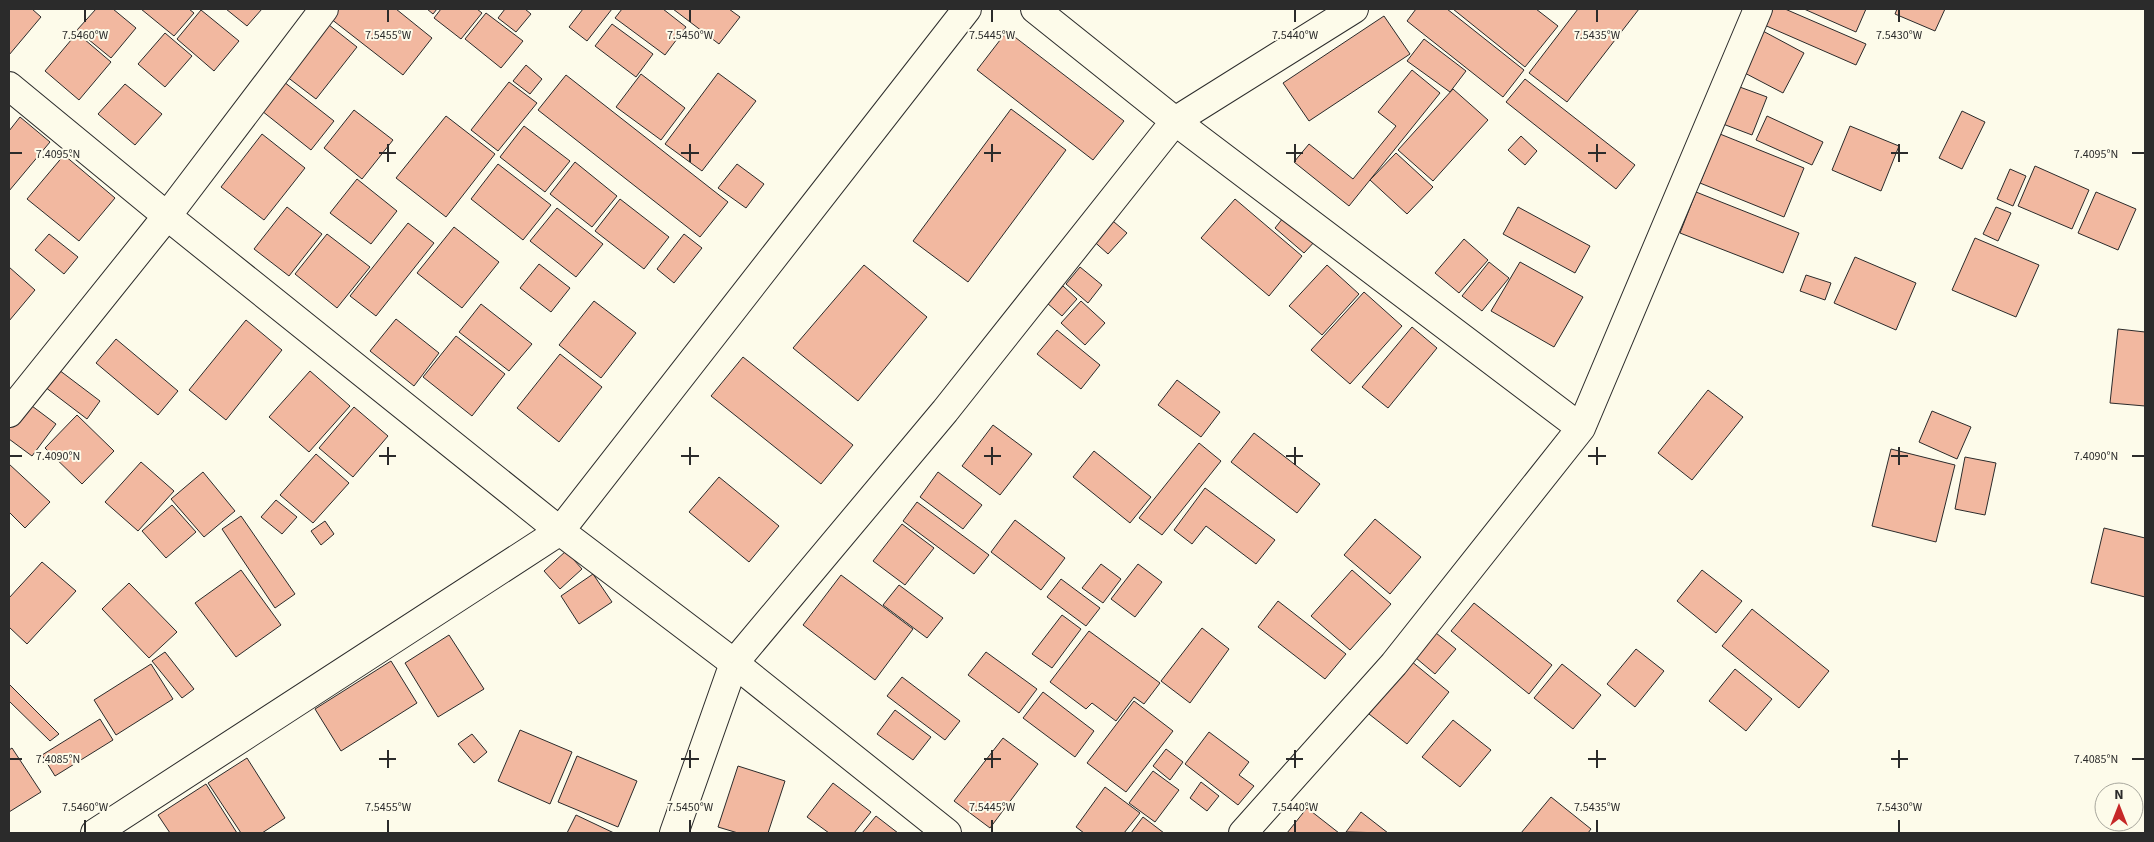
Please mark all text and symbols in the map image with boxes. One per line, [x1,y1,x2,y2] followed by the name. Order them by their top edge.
[62,27,109,44] text: 7.5460°W
[365,27,412,44] text: 7.5455°W
[667,27,714,44] text: 7.5450°W
[969,27,1016,44] text: 7.5445°W
[1272,27,1319,44] text: 7.5440°W
[1574,27,1621,44] text: 7.5435°W
[1876,27,1923,44] text: 7.5430°W
[36,146,80,163] text: 7.4095°N
[2074,146,2118,163] text: 7.4095°N
[36,448,80,465] text: 7.4090°N
[2074,448,2118,465] text: 7.4090°N
[36,751,80,768] text: 7.4085°N
[2074,751,2118,768] text: 7.4085°N
[2094,782,2144,832] north arrow
[2114,785,2124,805] text: N
[62,799,109,816] text: 7.5460°W
[365,799,412,816] text: 7.5455°W
[667,799,714,816] text: 7.5450°W
[969,799,1016,816] text: 7.5445°W
[1272,799,1319,816] text: 7.5440°W
[1574,799,1621,816] text: 7.5435°W
[1876,799,1923,816] text: 7.5430°W

